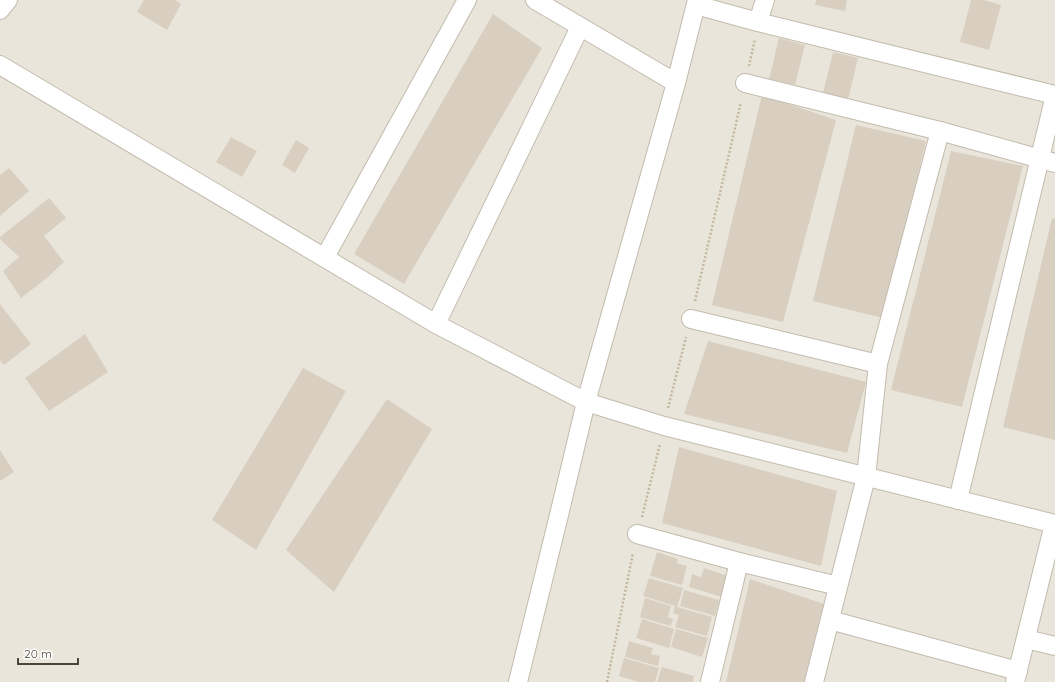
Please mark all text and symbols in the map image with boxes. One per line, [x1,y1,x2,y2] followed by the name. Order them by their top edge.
[18,640,78,666] scale bar
[24,646,52,661] text: 20 m

